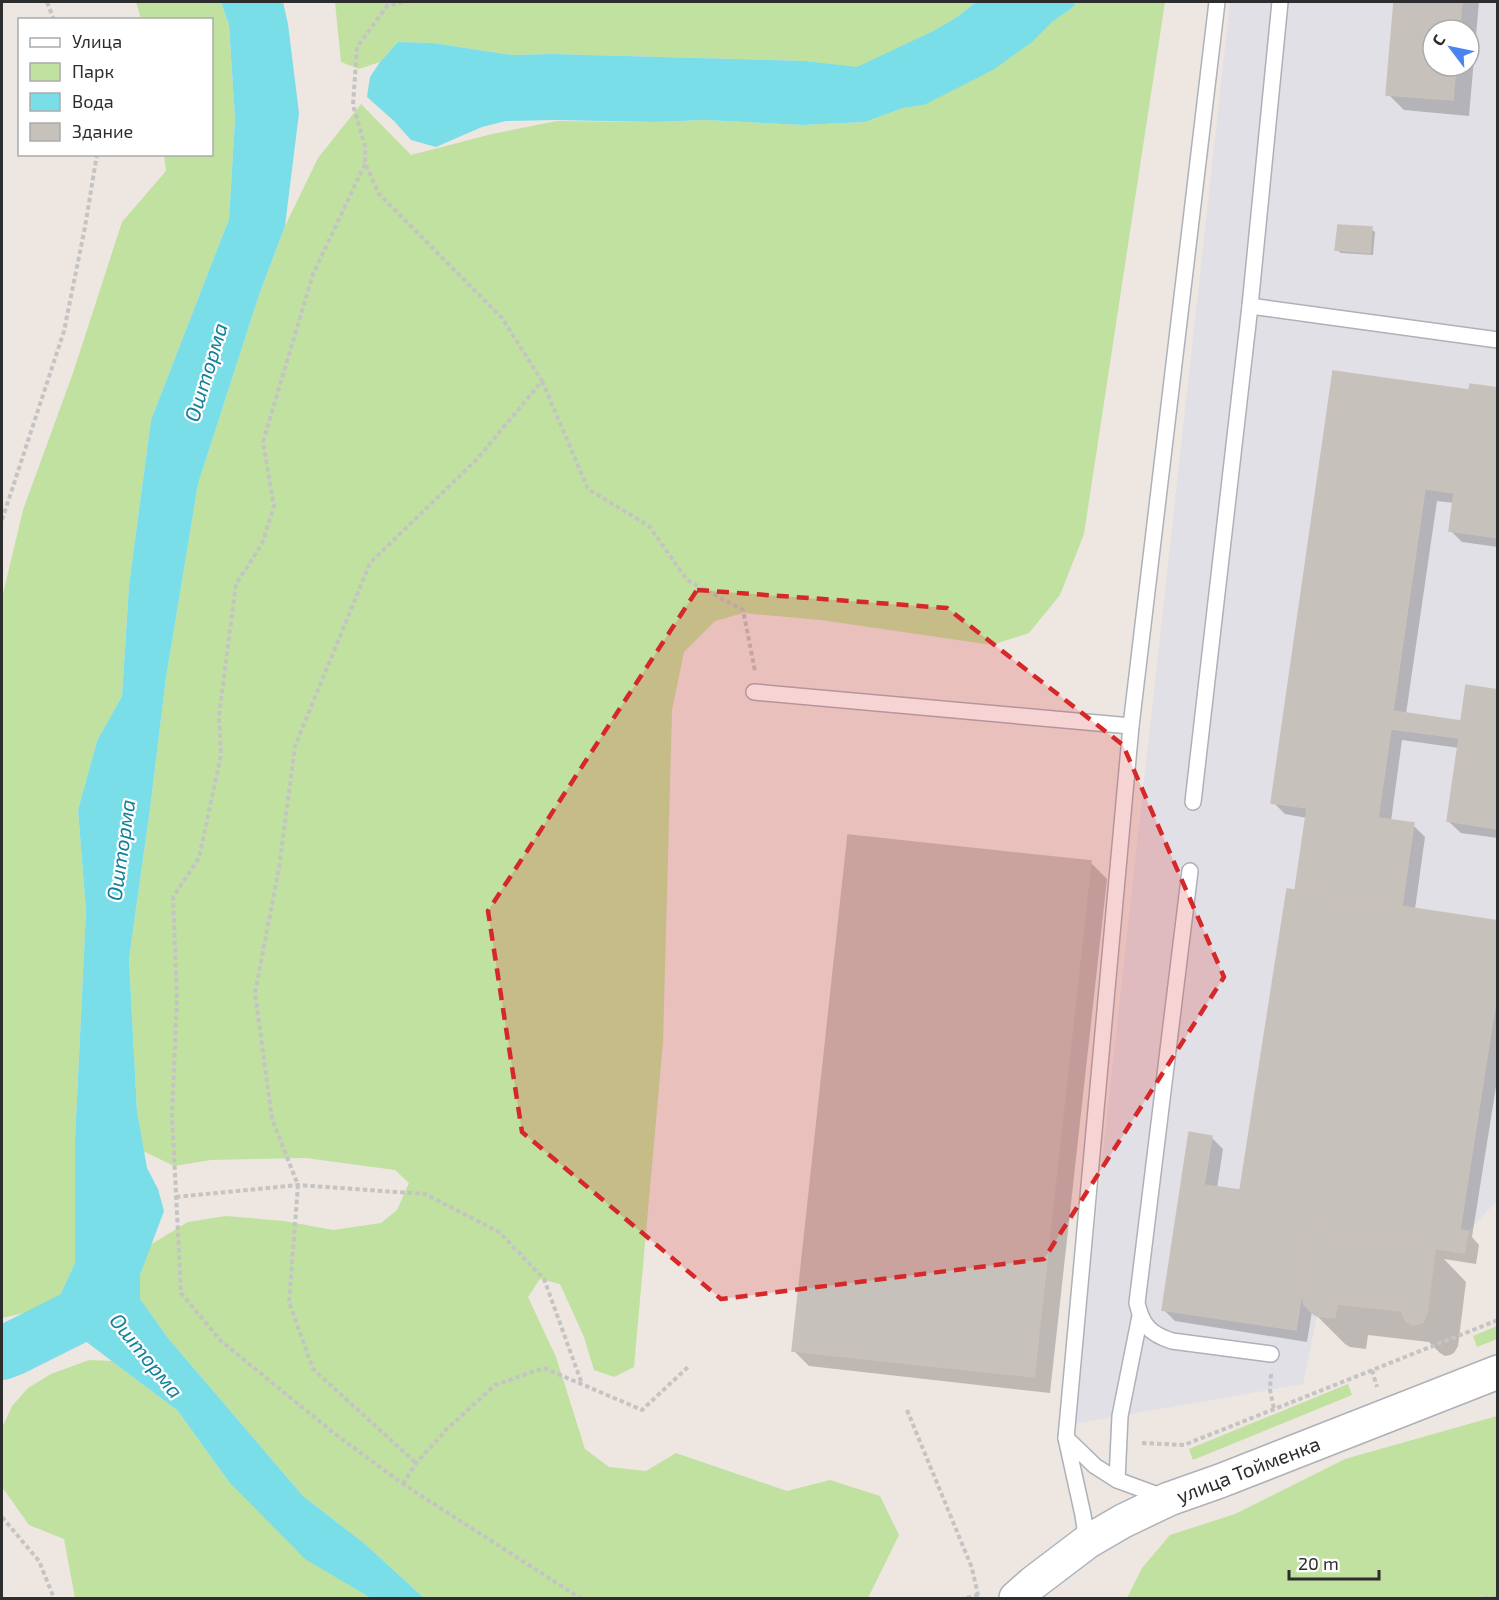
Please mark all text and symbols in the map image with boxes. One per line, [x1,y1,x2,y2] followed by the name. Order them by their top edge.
[18,18,213,156] legend
[1421,18,1481,78] north arrow
[72,30,122,52] text: Улица
[1427,31,1448,49] text: С
[72,60,114,82] text: Парк
[72,90,114,112] text: Вода
[72,120,133,142] text: Здание
[178,320,232,424] water label: Ошторма
[101,798,139,902] water label: Ошторма
[105,1307,189,1403] water label: Ошторма
[1173,1431,1324,1508] street label: улица Тойменка
[1289,1543,1379,1581] scale bar
[1298,1552,1339,1574] text: 20 m

